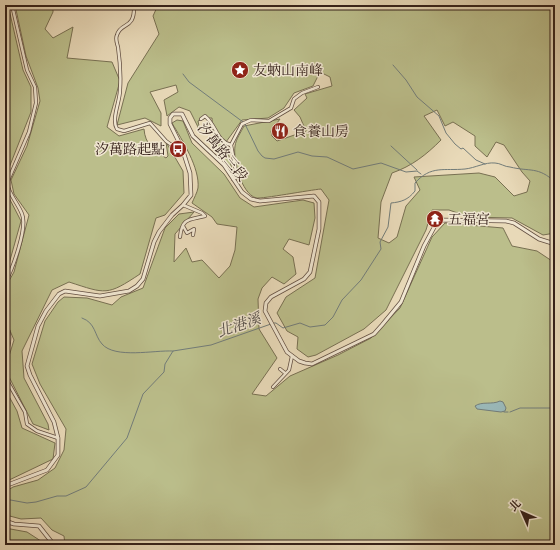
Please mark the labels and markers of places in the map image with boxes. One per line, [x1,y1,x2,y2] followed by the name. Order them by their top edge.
[230,60,250,80] place icon: 友蚋山南峰
[253,62,323,78] place label: 友蚋山南峰
[270,121,290,141] restaurant icon: 食養山房
[293,124,349,139] place label: 食養山房
[168,139,188,159] bus stop icon: 汐萬路起點
[95,142,165,157] place label: 汐萬路起點
[425,209,445,229] temple icon: 五福宮
[448,212,490,227] place label: 五福宮

